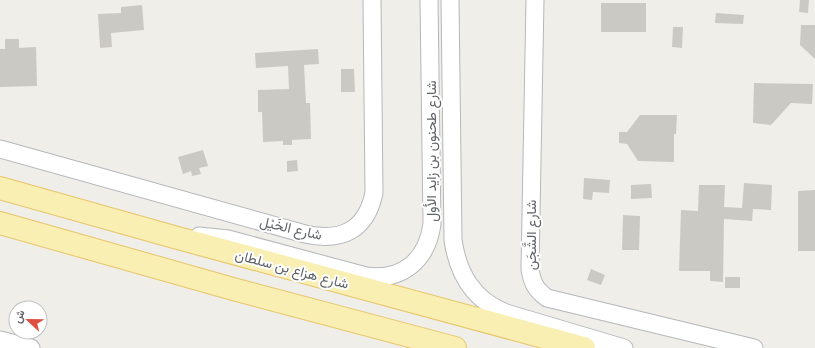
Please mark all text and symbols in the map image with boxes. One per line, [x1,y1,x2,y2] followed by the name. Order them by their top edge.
[423,80,442,222] street label: شارع طحنون بن زايد الأول
[521,200,542,270] street label: شارع الشَّجَن
[258,213,324,246] street label: شارع الخَيْل
[233,246,351,295] street label: شارع هزاع بن سلطان
[8,300,48,340] north arrow
[11,308,28,325] text: ش

